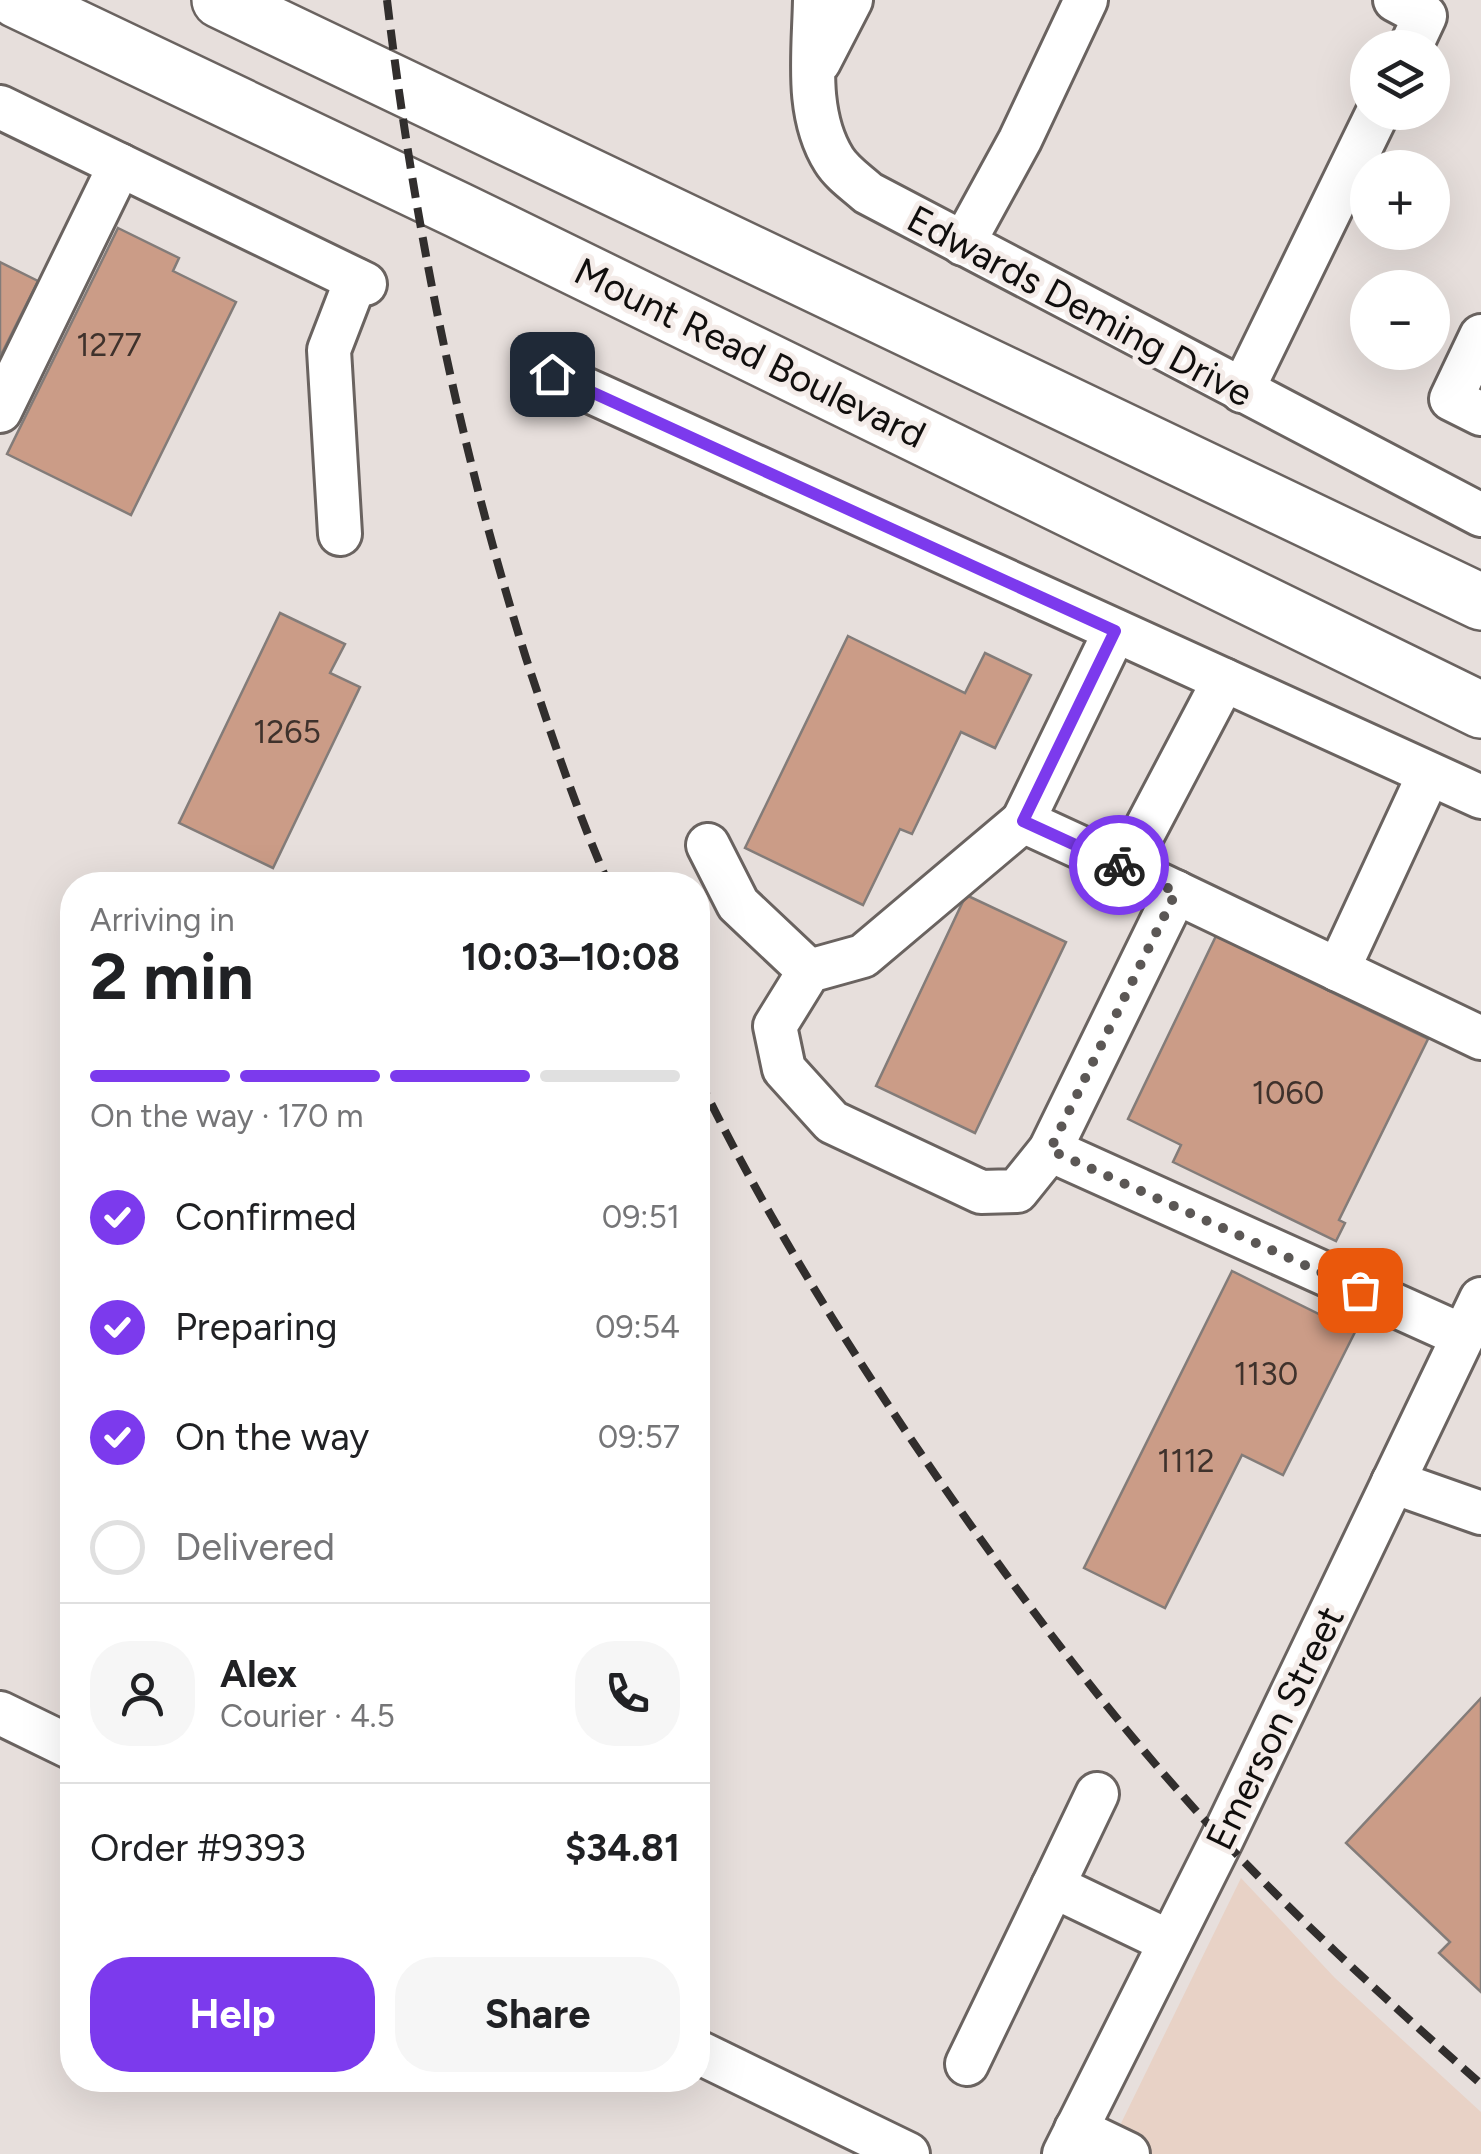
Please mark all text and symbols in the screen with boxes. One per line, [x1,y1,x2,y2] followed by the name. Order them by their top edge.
[1350,30,1450,370] map controls
[1350,30,1450,130] button: layers
[1350,150,1450,250] button: +
[899,195,1261,417] street label: Edwards Deming Drive
[567,248,933,458] street label: Mount Read Boulevard
[1350,270,1450,370] button: −
[76,326,142,364] house number: 1277
[510,332,595,417] pin
[525,347,580,402] icon: home
[253,713,321,751] house number: 1265
[1069,815,1169,915] courier
[1092,838,1147,893] icon: bike
[90,901,235,939] text: Arriving in
[461,934,680,980] text: 10:03–10:08
[90,937,254,1015] text: 2 min
[1252,1074,1324,1112] house number: 1060
[90,1097,364,1135] text: On the way · 170 m
[90,1190,145,1245] icon: check
[175,1194,357,1240] text: Confirmed
[602,1198,680,1236] text: 09:51
[1318,1248,1403,1333] pin
[1333,1263,1388,1318] icon: bag
[90,1300,145,1355] icon: check
[175,1304,337,1350] text: Preparing
[595,1308,680,1346] text: 09:54
[1234,1355,1298,1393] house number: 1130
[90,1410,145,1465] icon: check
[175,1414,369,1460] text: On the way
[598,1418,680,1456] text: 09:57
[1157,1442,1215,1480] house number: 1112
[175,1524,335,1570] text: Delivered
[1196,1599,1354,1857] street label: Emerson Street
[90,1641,195,1746] button: person
[575,1641,680,1746] button: phone
[220,1651,297,1697] text: Alex
[220,1697,395,1735] text: Courier · 4.5
[90,1825,306,1871] text: Order #9393
[565,1825,680,1871] text: $34.81
[90,1957,375,2072] button: Help
[395,1957,680,2072] button: Share

